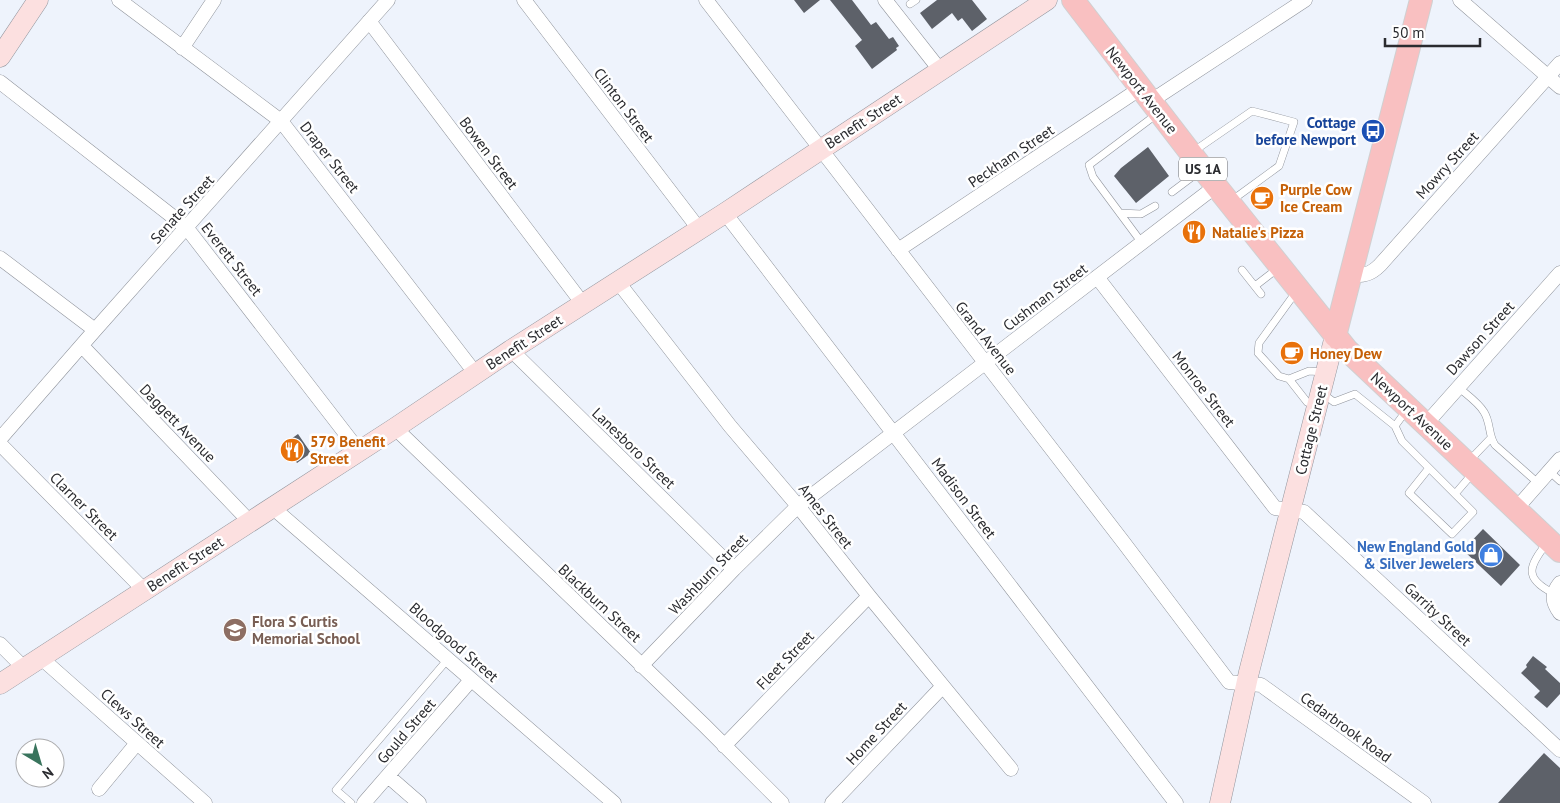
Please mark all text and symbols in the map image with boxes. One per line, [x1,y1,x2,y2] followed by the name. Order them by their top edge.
[1385,15,1480,47] scale bar
[1392,23,1425,42] text: 50 m
[1102,42,1182,138] street label: Newport Avenue
[590,64,658,146] street label: Clinton Street
[821,89,905,153] street label: Benefit Street
[456,113,522,193] street label: Bowen Street
[1256,113,1357,149] place label: Cottage before Newport
[296,117,364,197] street label: Draper Street
[1360,118,1386,144] bus stop icon: Cottage before Newport
[964,120,1058,192] street label: Peckham Street
[1412,127,1482,203] street label: Mowry Street
[1179,157,1227,180] road number: US 1A
[146,171,218,247] street label: Senate Street
[1280,180,1352,216] place label: Purple Cow Ice Cream
[1249,185,1275,211] cafe icon: Purple Cow Ice Cream
[197,219,267,299] street label: Everett Street
[1181,219,1207,245] restaurant icon: Natalie's Pizza
[1212,223,1304,242] place label: Natalie's Pizza
[999,259,1091,335] street label: Cushman Street
[951,297,1021,379] street label: Grand Avenue
[1442,297,1518,379] street label: Dawson Street
[482,310,566,374] street label: Benefit Street
[1279,340,1305,366] cafe icon: Honey Dew
[1310,344,1382,363] place label: Honey Dew
[1168,347,1240,431] street label: Monroe Street
[1367,368,1457,454] street label: Newport Avenue
[136,380,220,466] street label: Daggett Avenue
[1291,383,1331,477] street label: Cottage Street
[588,403,680,493] street label: Lanesboro Street
[310,432,386,468] place label: 579 Benefit Street
[279,437,305,463] restaurant icon: 579 Benefit Street
[927,454,1001,542] street label: Madison Street
[46,468,122,544] street label: Clarner Street
[795,480,857,552] street label: Ames Street
[664,529,752,619] street label: Washburn Street
[143,532,227,596] street label: Benefit Street
[1357,537,1474,573] place label: New England Gold & Silver Jewelers
[1478,542,1504,568] shop icon: New England Gold & Silver Jewelers
[555,560,645,646] street label: Blackburn Street
[1401,578,1475,650] street label: Garrity Street
[406,598,502,686] street label: Bloodgood Street
[252,612,360,648] place label: Flora S Curtis Memorial School
[222,617,248,643] school or university icon: Flora S Curtis Memorial School
[752,627,818,693] street label: Fleet Street
[97,684,169,752] street label: Clews Street
[1297,688,1395,766] street label: Cedarbrook Road
[373,695,439,767] street label: Gould Street
[842,697,910,769] street label: Home Street
[15,738,65,788] north arrow
[39,763,57,783] text: N

